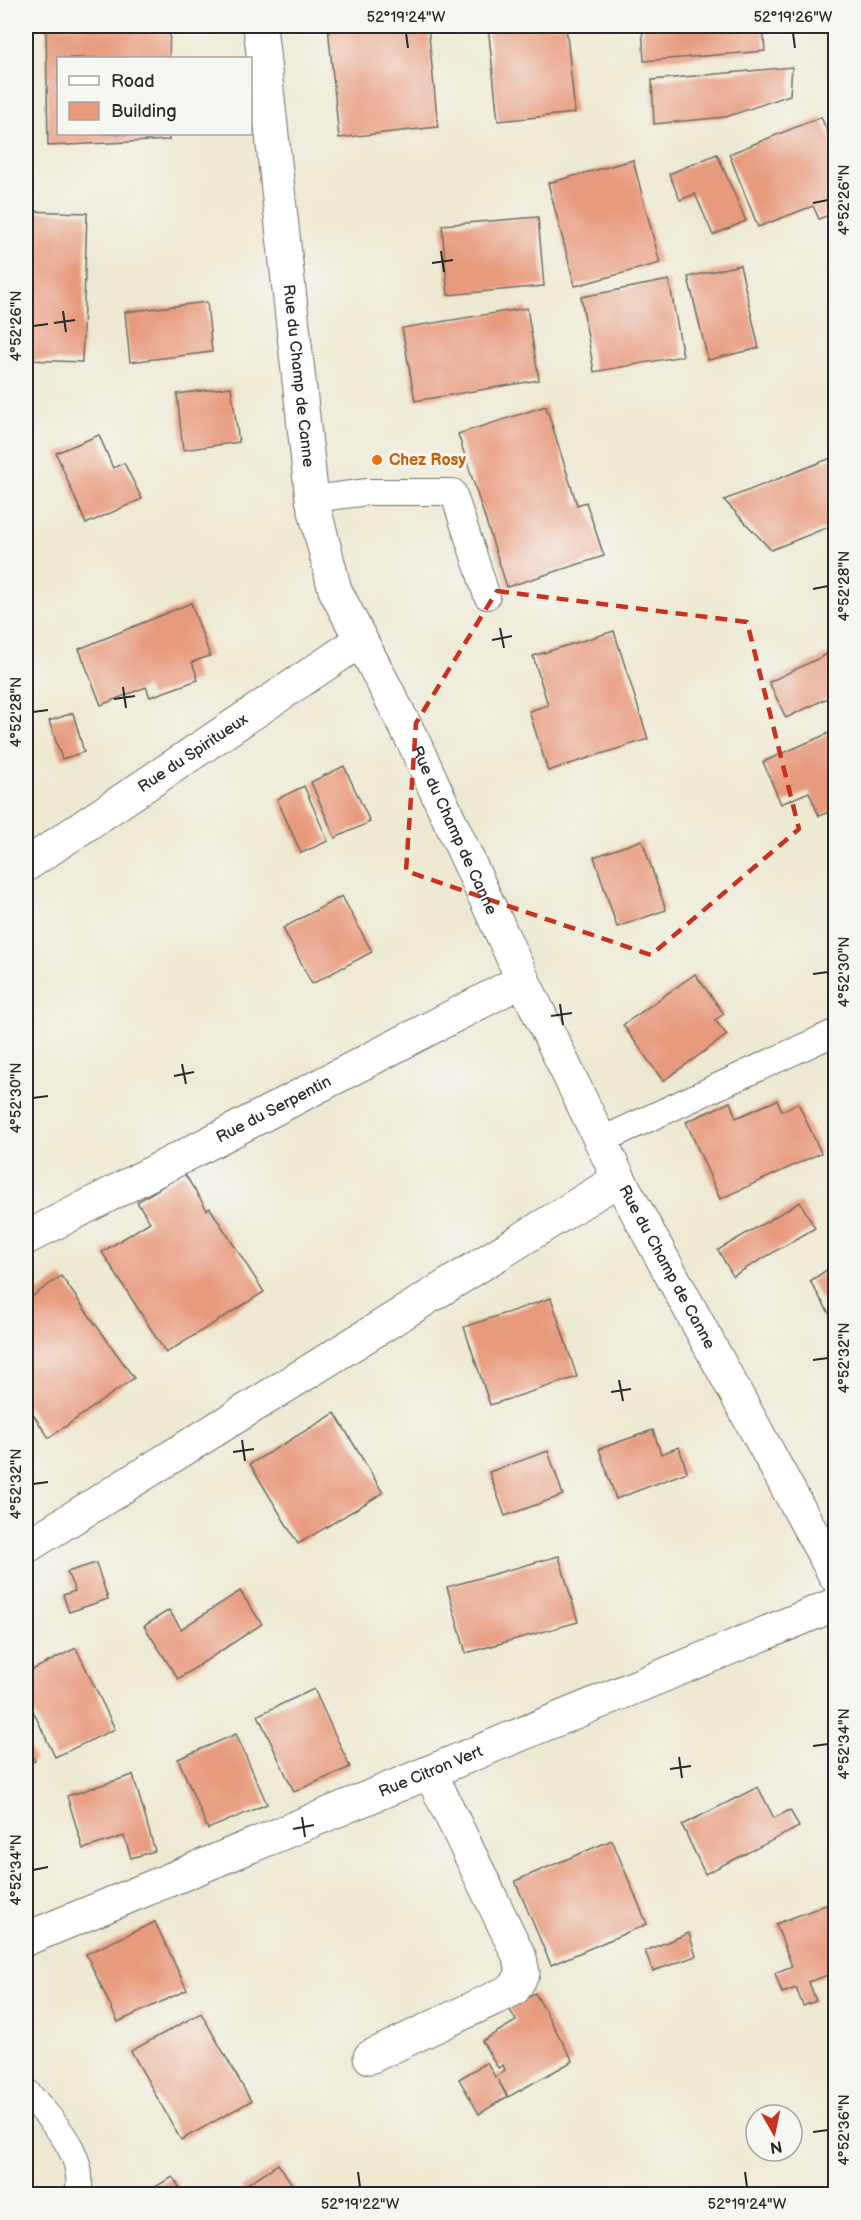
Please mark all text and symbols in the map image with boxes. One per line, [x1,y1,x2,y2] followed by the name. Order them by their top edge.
[367,8,446,27] text: 52°19'24"W
[754,8,833,27] text: 52°19'26"W
[57,57,252,135] legend
[111,71,155,92] text: Road
[111,101,177,122] text: Building
[835,164,854,236] text: 4°52'26"N
[279,284,318,469] street label: Rue du Champ de Canne
[7,290,26,362] text: 4°52'26"N
[389,451,466,470] place label: Chez Rosy
[370,453,384,467] marker: Chez Rosy
[835,551,854,621] text: 4°52'28"N
[7,677,26,747] text: 4°52'28"N
[134,709,252,797] street label: Rue du Spiritueux
[407,743,501,918] street label: Rue du Champ de Canne
[835,936,854,1008] text: 4°52'30"N
[7,1062,26,1134] text: 4°52'30"N
[213,1072,334,1147] street label: Rue du Serpentin
[615,1182,720,1353] street label: Rue du Champ de Canne
[835,1322,854,1394] text: 4°52'32"N
[7,1448,26,1520] text: 4°52'32"N
[835,1708,854,1780] text: 4°52'34"N
[376,1742,486,1802] street label: Rue Citron Vert
[7,1834,26,1906] text: 4°52'34"N
[835,2094,854,2166] text: 4°52'36"N
[744,2103,804,2163] north arrow
[769,2136,784,2157] text: N
[321,2195,400,2214] text: 52°19'22"W
[708,2195,787,2214] text: 52°19'24"W

